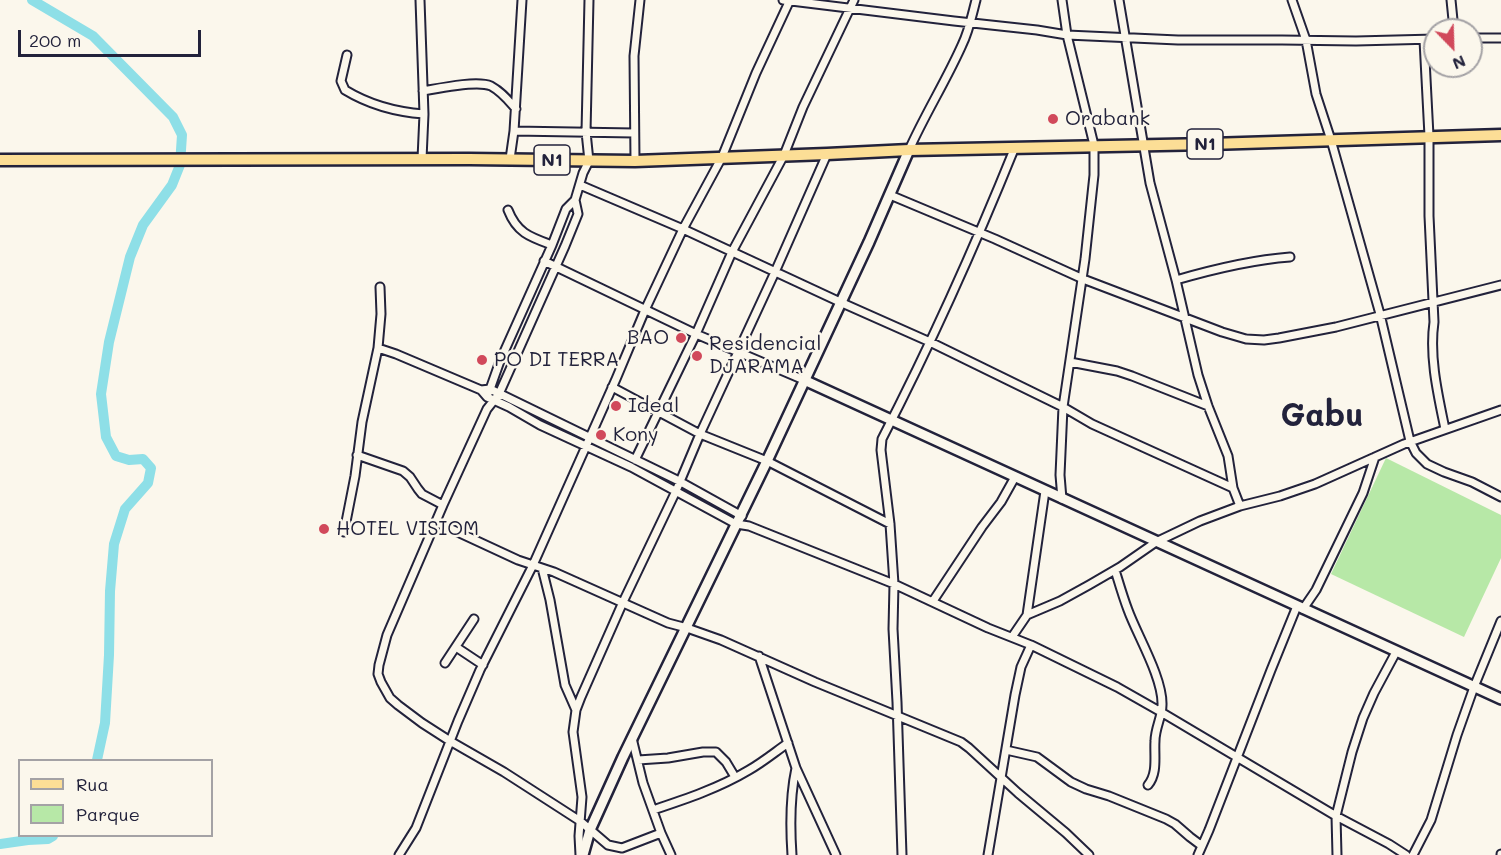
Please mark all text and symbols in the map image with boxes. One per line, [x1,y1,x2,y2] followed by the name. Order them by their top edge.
[21,18,204,56] scale bar
[1423,18,1483,78] north arrow
[29,28,81,52] text: 200 m
[1450,51,1469,75] text: N
[1065,107,1150,131] place label: Orabank
[1046,112,1060,126] marker: Orabank
[1187,129,1223,159] road number: N1
[534,145,570,175] road number: N1
[627,326,669,350] place label: BAO
[674,331,688,345] marker: BAO
[709,332,822,379] place label: Residencial DJARAMA
[494,348,619,372] place label: PO DI TERRA
[690,349,704,363] marker: Residencial DJARAMA
[475,353,489,367] marker: PO DI TERRA
[628,394,679,418] place label: Ideal
[1281,397,1363,435] district label: Gabu
[609,399,623,413] marker: Ideal
[613,423,659,447] place label: Kony
[594,428,608,442] marker: Kony
[336,517,479,541] place label: HOTEL VISIOM
[317,522,331,536] marker: HOTEL VISIOM
[18,759,213,837] legend
[76,772,109,796] text: Rua
[76,802,140,826] text: Parque

